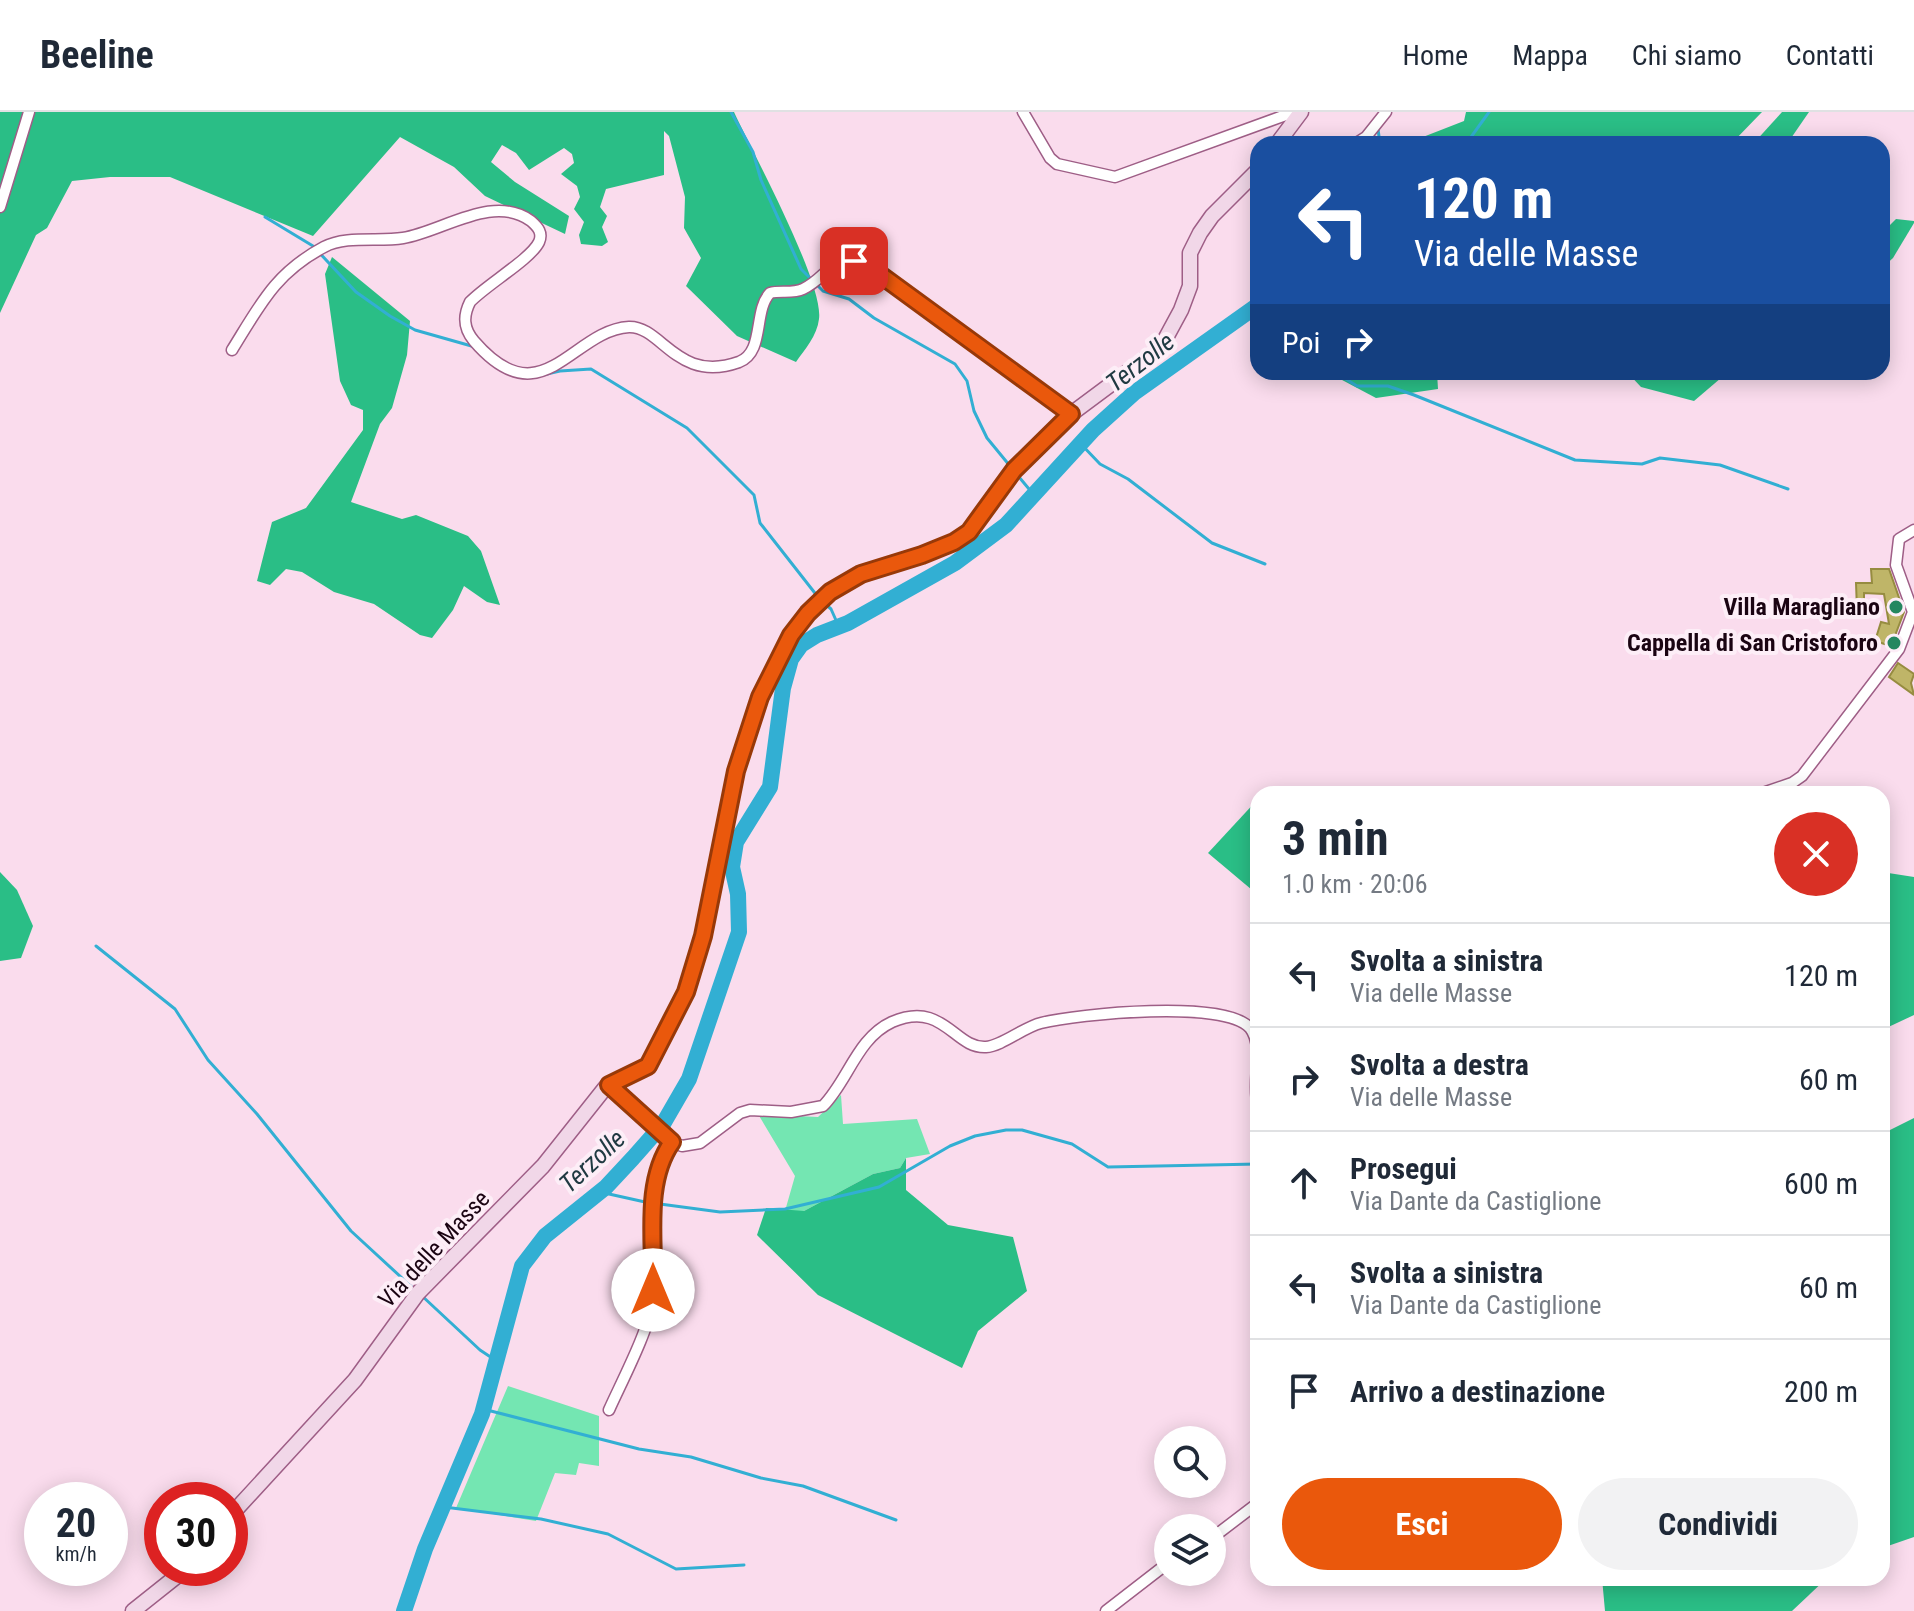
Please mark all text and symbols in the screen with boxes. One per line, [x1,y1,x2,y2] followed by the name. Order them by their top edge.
[40,33,154,77] text: Beeline
[1403,39,1468,72] text: Home
[1512,39,1588,72] text: Mappa
[1632,39,1742,72] text: Chi siamo
[1786,39,1874,72] text: Contatti
[1414,166,1553,232] text: 120 m
[1282,168,1386,272] icon: left
[820,227,888,295] pin
[1414,233,1639,275] text: Via delle Masse
[832,239,876,283] icon: arrive
[1336,320,1380,364] icon: right
[1282,325,1320,360] text: Poi
[1100,326,1180,398] water label: Terzolle
[1724,593,1880,621] place label: Villa Maragliano
[1887,598,1905,616] marker: Villa Maragliano
[1627,629,1878,657] place label: Cappella di San Cristoforo
[1885,634,1903,652] marker: Cappella di San Cristoforo
[1282,810,1389,867] text: 3 min
[1774,812,1858,896] button: close
[1282,869,1427,899] text: 1.0 km · 20:06
[1350,943,1543,978] text: Svolta a sinistra
[1282,953,1326,997] icon: left
[1784,958,1858,993] text: 120 m
[1350,978,1512,1008] text: Via delle Masse
[1350,1047,1529,1082] text: Svolta a destra
[1282,1057,1326,1101] icon: right
[1799,1062,1858,1097] text: 60 m
[1350,1082,1512,1112] text: Via delle Masse
[553,1123,631,1199] water label: Terzolle
[1350,1151,1457,1186] text: Prosegui
[1282,1161,1326,1205] icon: ahead
[1784,1166,1858,1201] text: 600 m
[373,1185,495,1313] street label: Via delle Masse
[1350,1186,1601,1216] text: Via Dante da Castiglione
[611,1248,695,1332] position arrow
[1350,1255,1543,1290] text: Svolta a sinistra
[1282,1265,1326,1309] icon: left
[1799,1270,1858,1305] text: 60 m
[1350,1290,1601,1320] text: Via Dante da Castiglione
[1282,1369,1326,1413] icon: arrive
[1350,1374,1605,1409] text: Arrivo a destinazione
[1784,1374,1858,1409] text: 200 m
[1154,1426,1226,1586] map controls
[1154,1426,1226,1498] button: search
[1282,1478,1562,1570] button: Esci
[1578,1478,1858,1570] button: Condividi
[144,1482,248,1586] speed limit sign: 30
[56,1500,96,1547] text: 20
[1154,1514,1226,1586] button: layers
[55,1542,97,1566] text: km/h

